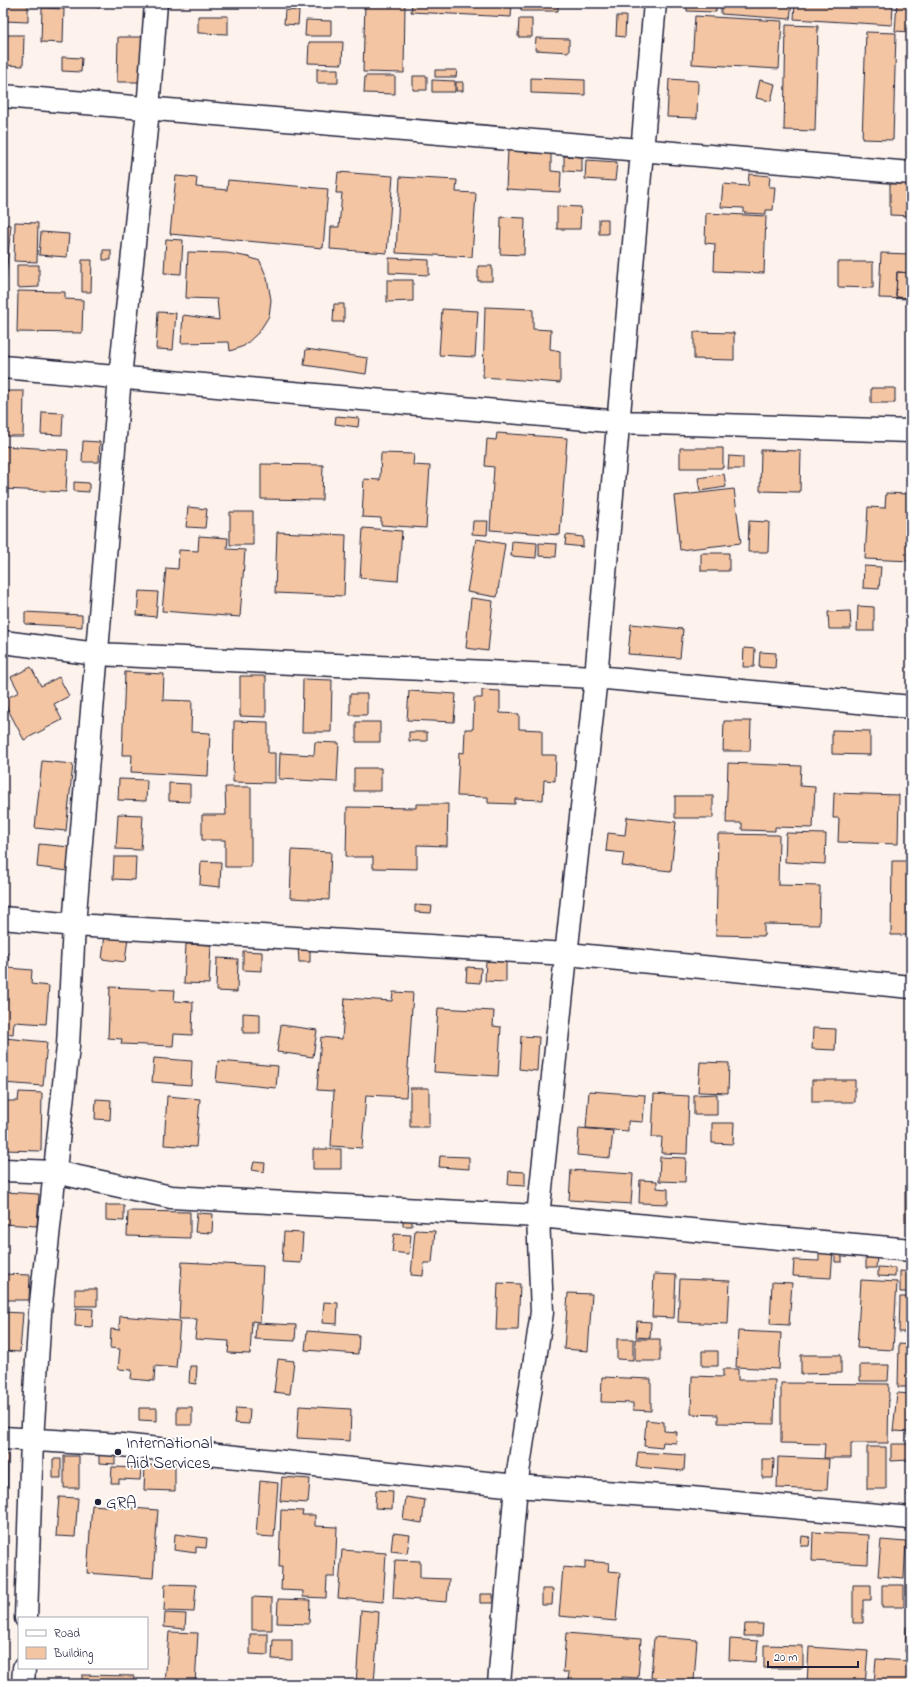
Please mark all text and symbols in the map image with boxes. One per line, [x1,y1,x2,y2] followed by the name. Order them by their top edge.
[126,1431,213,1476] place label: International Aid Services
[113,1447,123,1457] marker: International Aid Services
[106,1491,137,1516] place label: GRA
[93,1497,103,1507] marker: GRA
[18,1617,148,1669] legend
[54,1625,80,1643] text: Road
[768,1643,858,1669] scale bar
[53,1645,93,1664] text: Building
[774,1649,797,1667] text: 20 m

